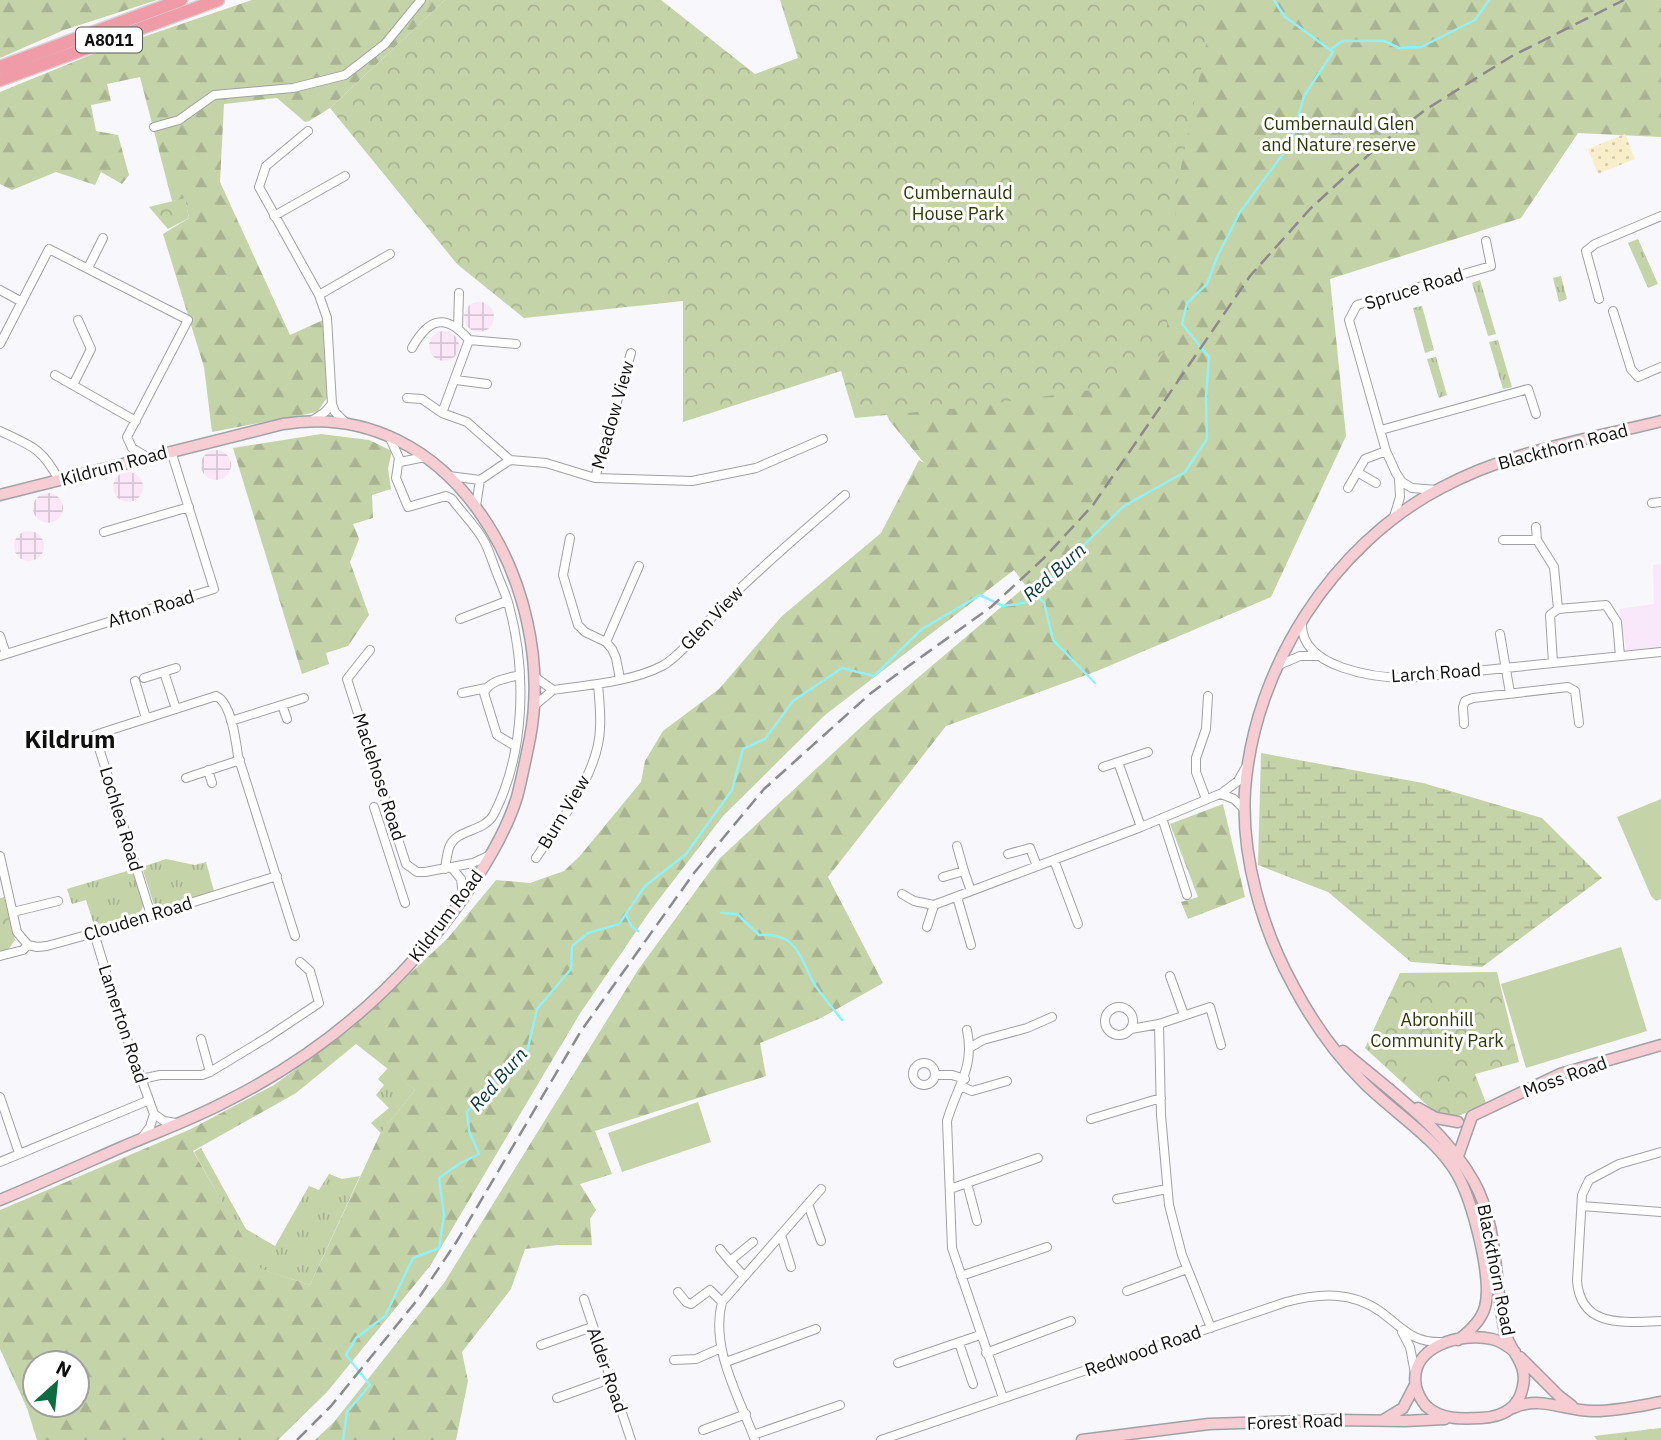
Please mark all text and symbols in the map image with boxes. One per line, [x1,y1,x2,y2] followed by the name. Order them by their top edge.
[76,28,142,52] road number: A8011
[1262,112,1416,156] park label: Cumbernauld Glen and Nature reserve
[903,181,1013,225] park label: Cumbernauld House Park
[1362,263,1466,314] street label: Spruce Road
[586,358,639,472] street label: Meadow View
[1495,418,1630,475] street label: Blackthorn Road
[58,440,170,491] street label: Kildrum Road
[1017,537,1091,607] water label: Red Burn
[675,580,748,655] street label: Glen View
[105,584,197,633] street label: Afton Road
[1390,658,1482,687] street label: Larch Road
[348,710,411,843] street label: Maclehose Road
[25,723,115,755] district label: Kildrum
[95,764,148,874] street label: Lochlea Road
[533,770,595,853] street label: Burn View
[403,865,488,966] street label: Kildrum Road
[81,891,195,946] street label: Clouden Road
[94,962,153,1086] street label: Lamerton Road
[1370,1008,1504,1052] park label: Abronhill Community Park
[464,1042,532,1116] water label: Red Burn
[1520,1051,1610,1102] street label: Moss Road
[1472,1202,1521,1338] street label: Blackthorn Road
[1082,1320,1204,1381] street label: Redwood Road
[582,1324,633,1416] street label: Alder Road
[21,1349,91,1419] north arrow
[52,1355,75,1383] text: N
[1246,1408,1344,1435] street label: Forest Road

